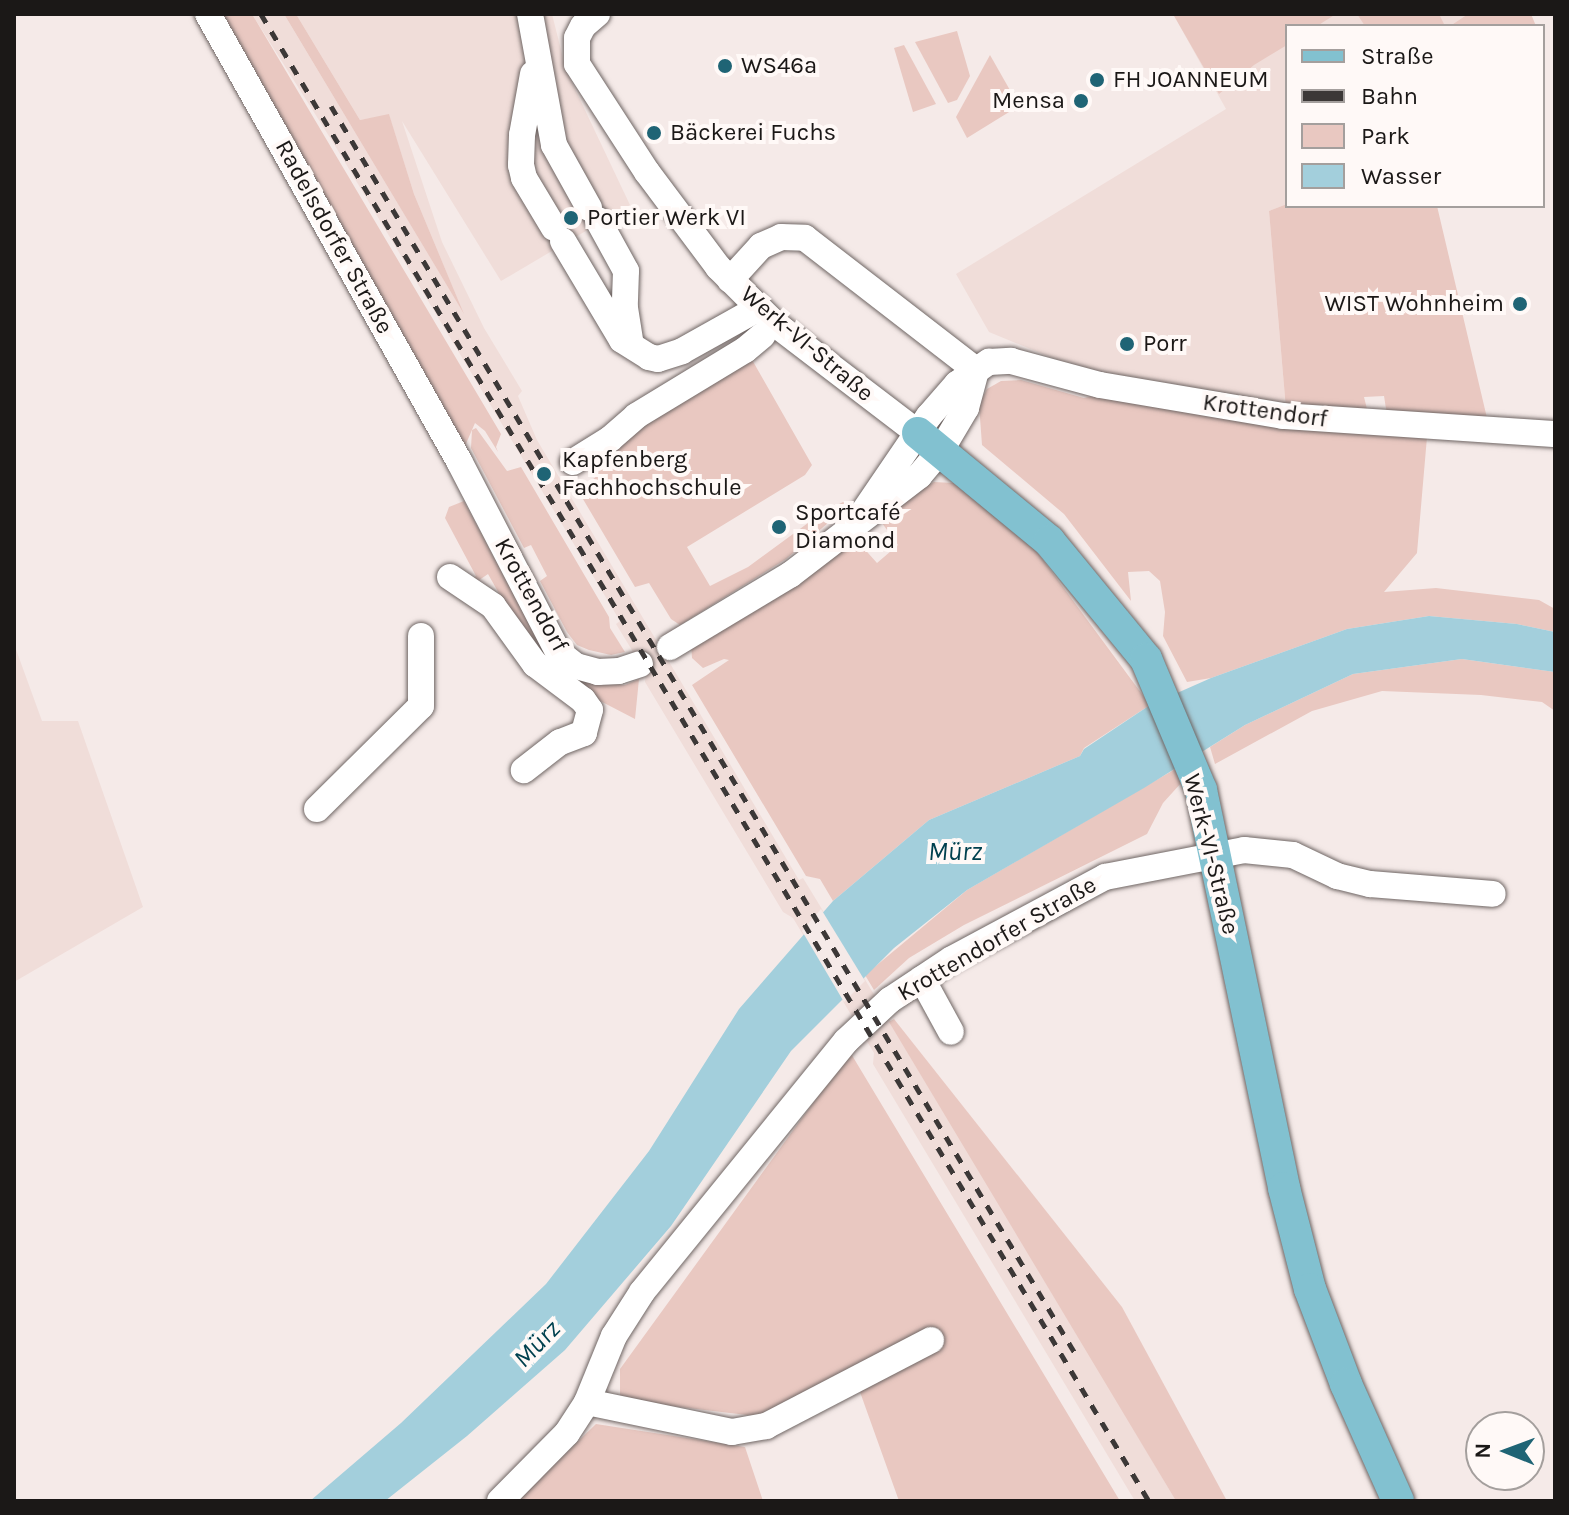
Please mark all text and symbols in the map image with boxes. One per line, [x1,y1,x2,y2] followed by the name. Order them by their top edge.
[1285,24,1545,208] legend
[1361,42,1433,70] text: Straße
[741,52,817,80] place label: WS46a
[716,57,734,75] marker: WS46a
[1113,66,1269,94] place label: FH JOANNEUM
[1088,71,1106,89] marker: FH JOANNEUM
[1361,82,1418,110] text: Bahn
[992,87,1065,115] place label: Mensa
[1072,92,1090,110] marker: Mensa
[670,119,836,147] place label: Bäckerei Fuchs
[1361,122,1410,150] text: Park
[645,124,663,142] marker: Bäckerei Fuchs
[269,135,399,339] street label: Radelsdorfer Straße
[1361,162,1441,190] text: Wasser
[587,204,746,232] place label: Portier Werk VI
[562,209,580,227] marker: Portier Werk VI
[735,280,879,408] street label: Werk-VI-Straße
[1324,290,1504,318] place label: WIST Wohnheim
[1511,295,1529,313] marker: WIST Wohnheim
[1143,330,1187,358] place label: Porr
[1118,335,1136,353] marker: Porr
[1201,388,1329,434] street label: Krottendorf
[562,446,742,502] place label: Kapfenberg Fachhochschule
[533,463,555,485] marker: Kapfenberg Fachhochschule
[795,499,900,555] place label: Sportcafé Diamond
[770,518,788,536] marker: Sportcafé Diamond
[488,533,574,657] street label: Krottendorf
[1177,771,1245,937] street label: Werk-VI-Straße
[928,836,982,868] water label: Mürz
[893,870,1101,1008] street label: Krottendorfer Straße
[507,1314,567,1374] water label: Mürz
[1465,1411,1545,1491] north arrow
[1470,1442,1496,1459] text: N

